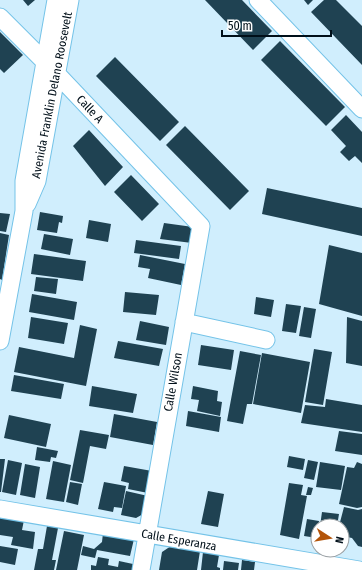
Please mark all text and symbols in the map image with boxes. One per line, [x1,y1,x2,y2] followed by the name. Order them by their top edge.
[29,10,75,180] street label: Avenida Franklin Delano Roosevelt
[222,12,331,38] scale bar
[228,19,252,33] text: 50 m
[74,92,107,126] street label: Calle A
[161,351,185,413] street label: Calle Wilson
[310,518,350,558] north arrow
[140,526,218,554] street label: Calle Esperanza
[332,535,346,545] text: N

